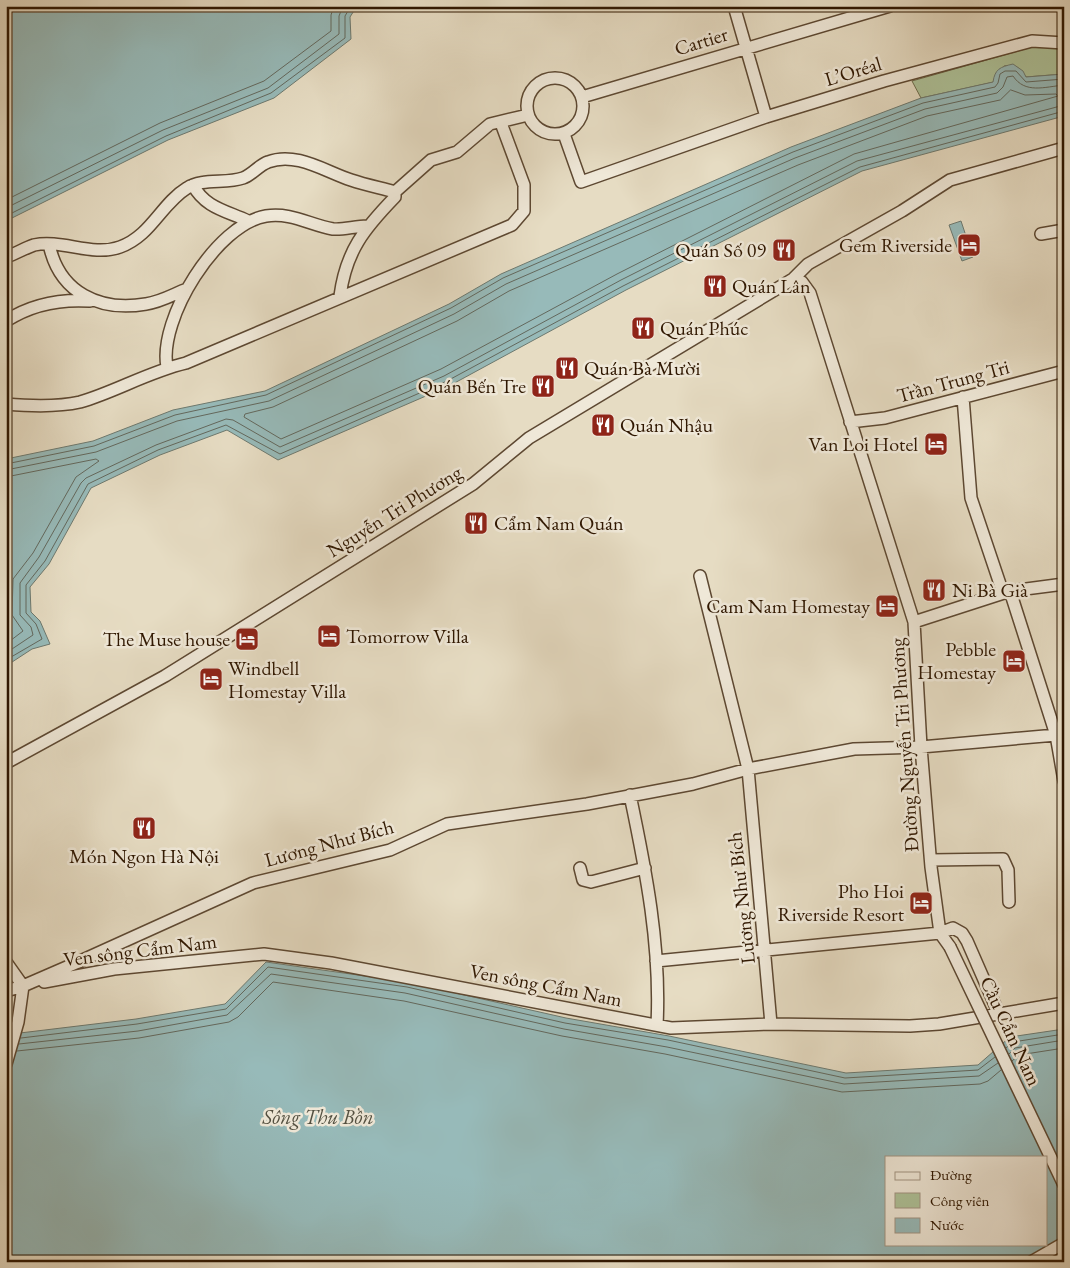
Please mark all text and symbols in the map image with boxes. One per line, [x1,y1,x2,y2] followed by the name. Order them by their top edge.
[671,21,731,61] street label: Cartier
[821,50,885,92] street label: L’Oréal
[839,232,952,258] place label: Gem Riverside
[956,232,982,258] hotel icon: Gem Riverside
[675,237,766,263] place label: Quán Số 09
[771,237,797,263] restaurant icon: Quán Số 09
[702,273,728,299] restaurant icon: Quán Lân
[732,273,811,299] place label: Quán Lân
[630,315,656,341] restaurant icon: Quán Phúc
[660,315,748,341] place label: Quán Phúc
[894,353,1012,409] street label: Trần Trung Tri
[554,355,580,381] restaurant icon: Quán Bà Mười
[584,355,700,381] place label: Quán Bà Mười
[418,373,526,399] place label: Quán Bến Tre
[530,373,556,399] restaurant icon: Quán Bến Tre
[590,412,616,438] restaurant icon: Quán Nhậu
[620,412,713,438] place label: Quán Nhậu
[809,431,918,457] place label: Van Loi Hotel
[923,431,949,457] hotel icon: Van Loi Hotel
[322,459,467,563] street label: Nguyễn Tri Phương
[463,510,489,536] restaurant icon: Cẩm Nam Quán
[494,510,624,536] place label: Cẩm Nam Quán
[921,577,947,603] restaurant icon: Ni Bà Già
[952,577,1028,603] place label: Ni Bà Già
[706,593,870,619] place label: Cam Nam Homestay
[874,593,900,619] hotel icon: Cam Nam Homestay
[316,623,342,649] hotel icon: Tomorrow Villa
[346,623,469,649] place label: Tomorrow Villa
[103,626,230,652] place label: The Muse house
[234,626,260,652] hotel icon: The Muse house
[917,636,996,685] place label: Pebble Homestay
[884,637,924,853] street label: Đường Nguyễn Tri Phương
[1001,648,1027,674] hotel icon: Pebble Homestay
[228,655,346,704] place label: Windbell Homestay Villa
[198,666,224,692] hotel icon: Windbell Homestay Villa
[262,813,396,873] street label: Lương Như Bích
[131,815,157,841] restaurant icon: Món Ngon Hà Nội
[721,831,761,965] street label: Lương Như Bích
[69,843,219,869] place label: Món Ngon Hà Nội
[777,878,905,927] place label: Pho Hoi Riverside Resort
[908,890,934,916] hotel icon: Pho Hoi Riverside Resort
[62,928,219,972] street label: Ven sông Cẩm Nam
[468,957,625,1013] street label: Ven sông Cẩm Nam
[974,972,1048,1090] street label: Cầu Cẩm Nam
[261,1103,374,1130] water label: Sông Thu Bồn
[885,1156,1048,1246] legend
[930,1165,972,1184] text: Đường
[930,1191,990,1210] text: Công viên
[930,1215,964,1234] text: Nước

